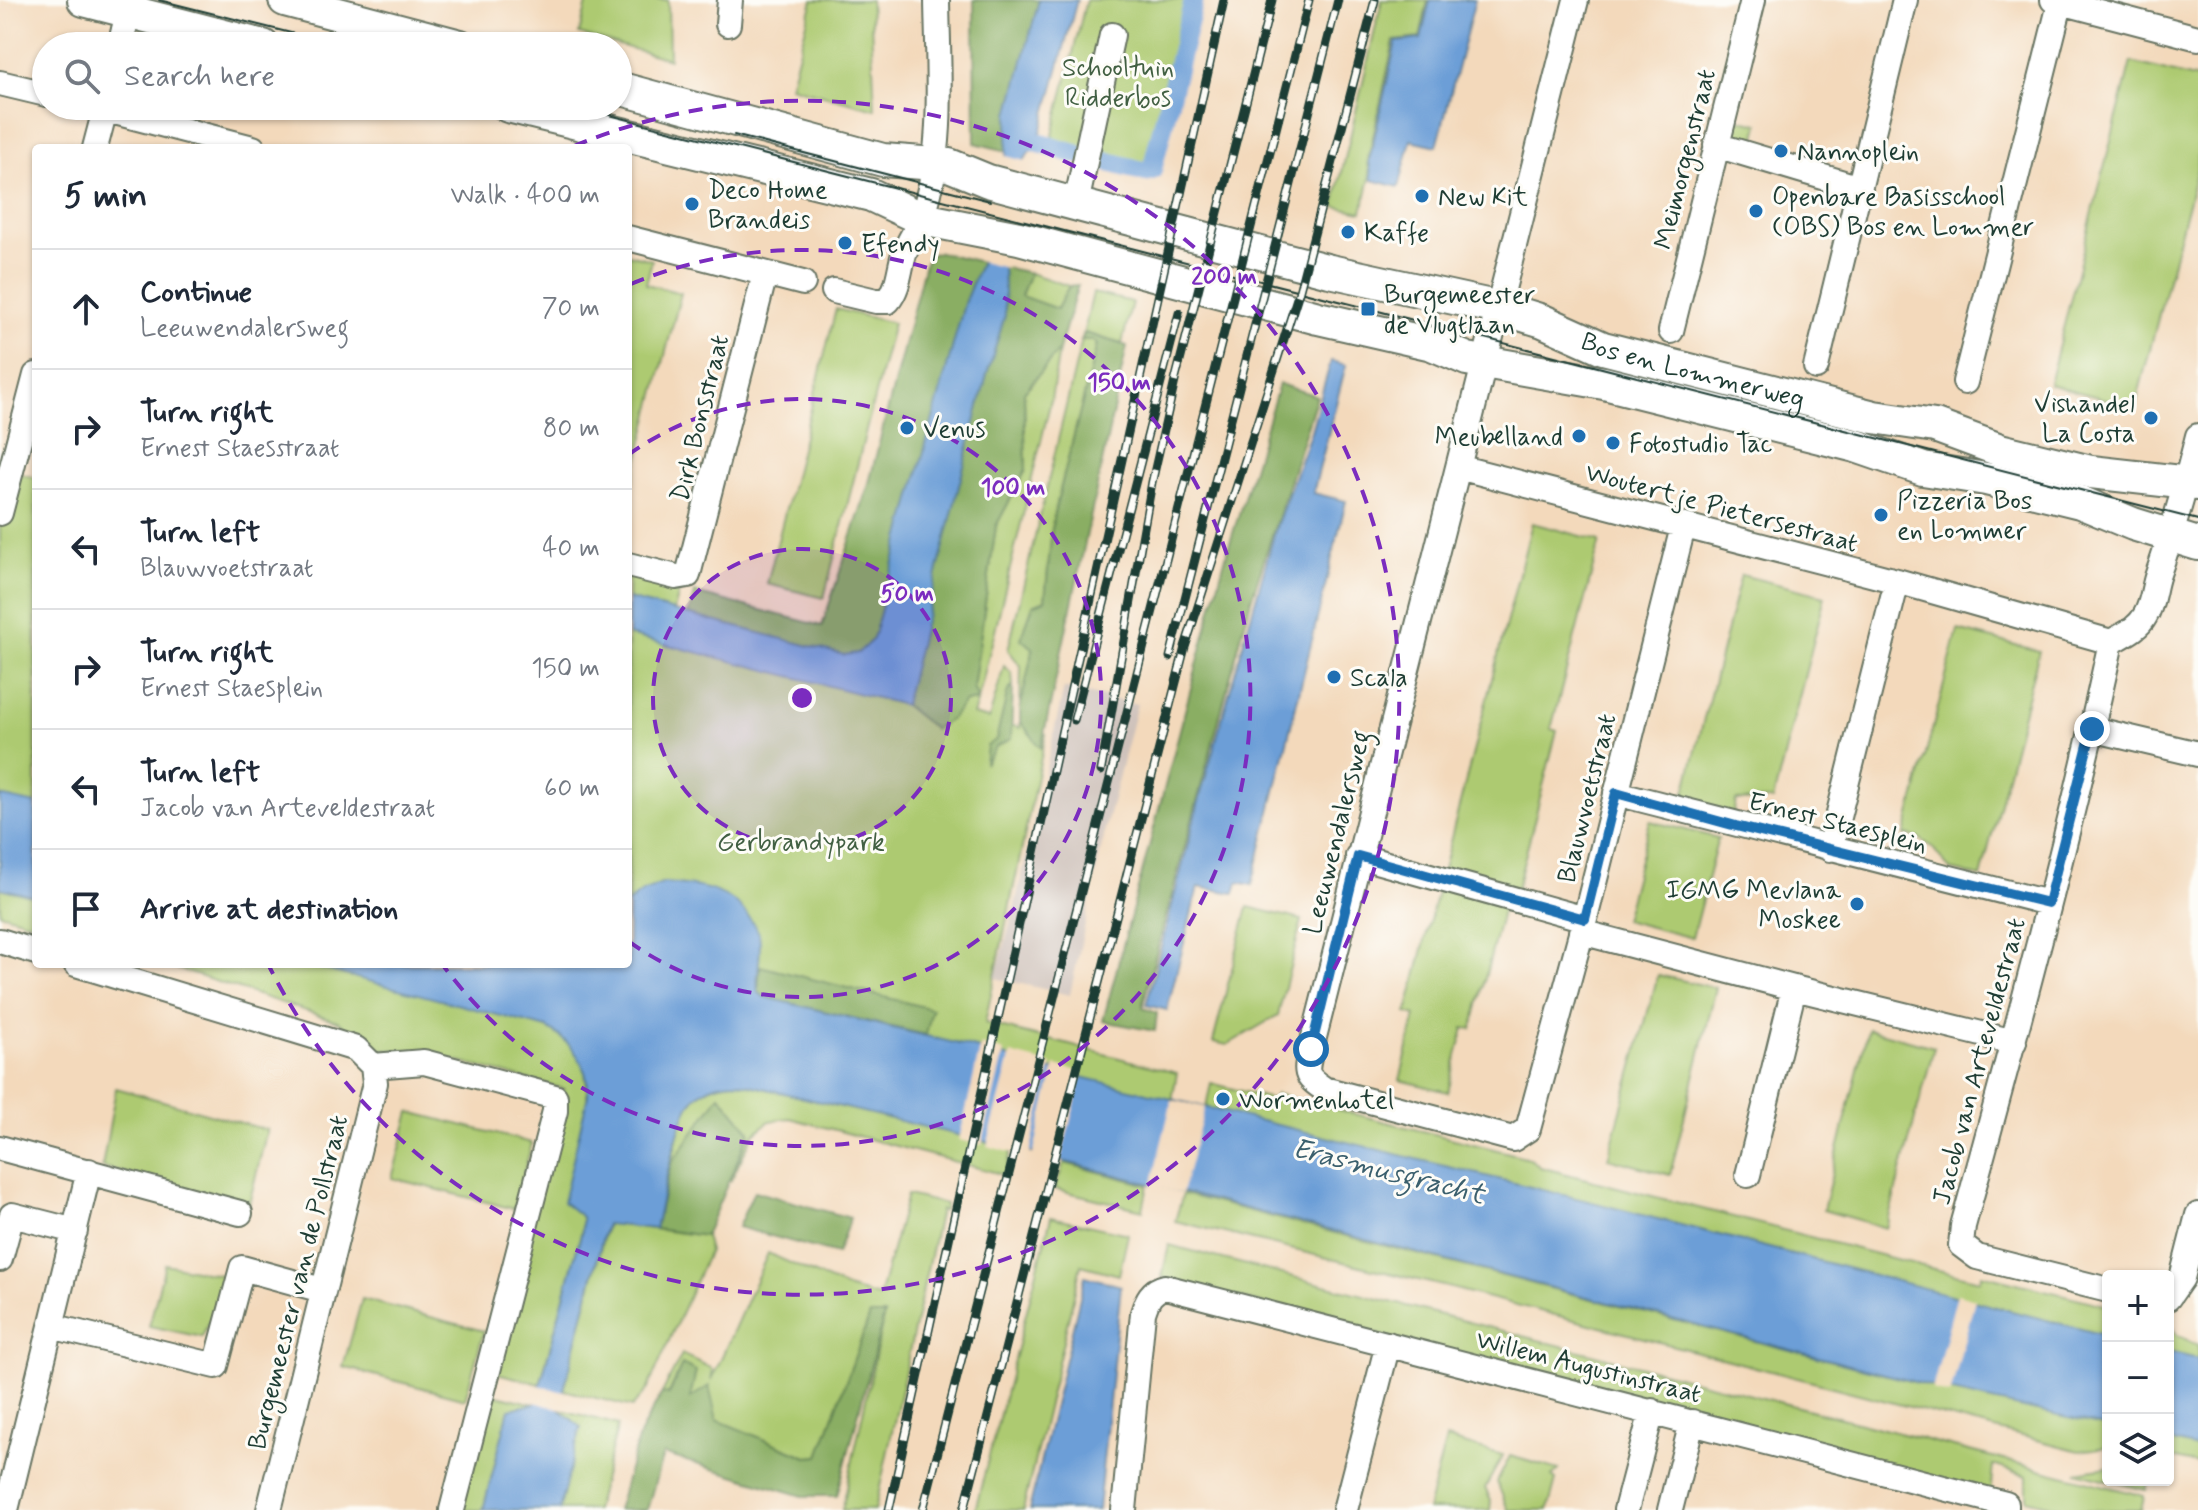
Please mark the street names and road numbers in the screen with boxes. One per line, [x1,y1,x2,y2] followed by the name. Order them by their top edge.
[1647,66,1727,254] street label: Meimorgenstraat
[1575,325,1808,420] street label: Bos en Lommerweg
[664,332,738,505] street label: Dirk Bonsstraat
[1581,456,1861,562] street label: Woutertje Pietersestraat
[1550,710,1625,887] street label: Blauwvoetstraat
[1296,727,1383,939] street label: Leeuwendalersweg
[1745,785,1931,863] street label: Ernest Staesplein
[1925,915,2035,1209] street label: Jacob van Arteveldestraat
[241,1112,359,1454] street label: Burgemeester van de Pollstraat
[1472,1324,1705,1412] street label: Willem Augustinstraat

